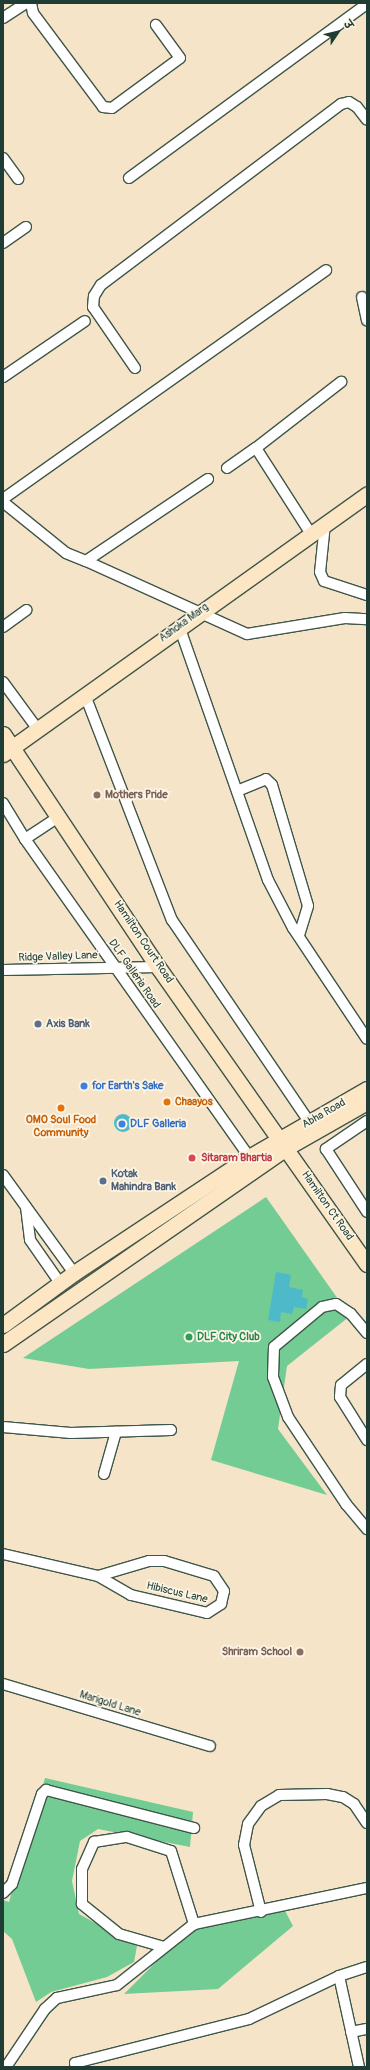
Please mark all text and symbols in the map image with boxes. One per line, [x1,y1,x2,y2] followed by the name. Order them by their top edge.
[318,12,358,52] north arrow
[341,18,356,32] text: उ
[157,601,211,645] street label: Ashoka Marg
[105,788,168,802] place label: Mothers Pride
[92,790,102,800] marker: Mothers Pride
[110,898,176,986] street label: Hamilton Court Road
[105,937,163,1011] street label: DLF Galleria Road
[18,949,98,965] street label: Ridge Valley Lane
[46,1017,90,1031] place label: Axis Bank
[33,1019,43,1029] marker: Axis Bank
[92,1079,163,1093] place label: for Earth's Sake
[79,1081,89,1091] marker: for Earth's Sake
[175,1095,213,1109] place label: Chaayos
[300,1096,348,1132] street label: Abha Road
[162,1097,172,1107] marker: Chaayos
[56,1103,66,1113] marker: OMO Soul Food Community
[26,1114,96,1140] place label: OMO Soul Food Community
[130,1117,186,1131] place label: DLF Galleria
[117,1119,127,1129] marker: DLF Galleria
[201,1151,272,1165] place label: Sitaram Bhartia
[186,1152,198,1164] marker: Sitaram Bhartia
[111,1168,176,1194] place label: Kotak Mahindra Bank
[298,1169,356,1243] street label: Hamilton Ct Road
[98,1176,108,1186] marker: Kotak Mahindra Bank
[197,1330,260,1344] place label: DLF City Club
[184,1332,194,1342] marker: DLF City Club
[145,1580,209,1606] street label: Hibiscus Lane
[222,1645,292,1659] place label: Shriram School
[295,1647,305,1657] marker: Shriram School
[78,1688,142,1720] street label: Marigold Lane

